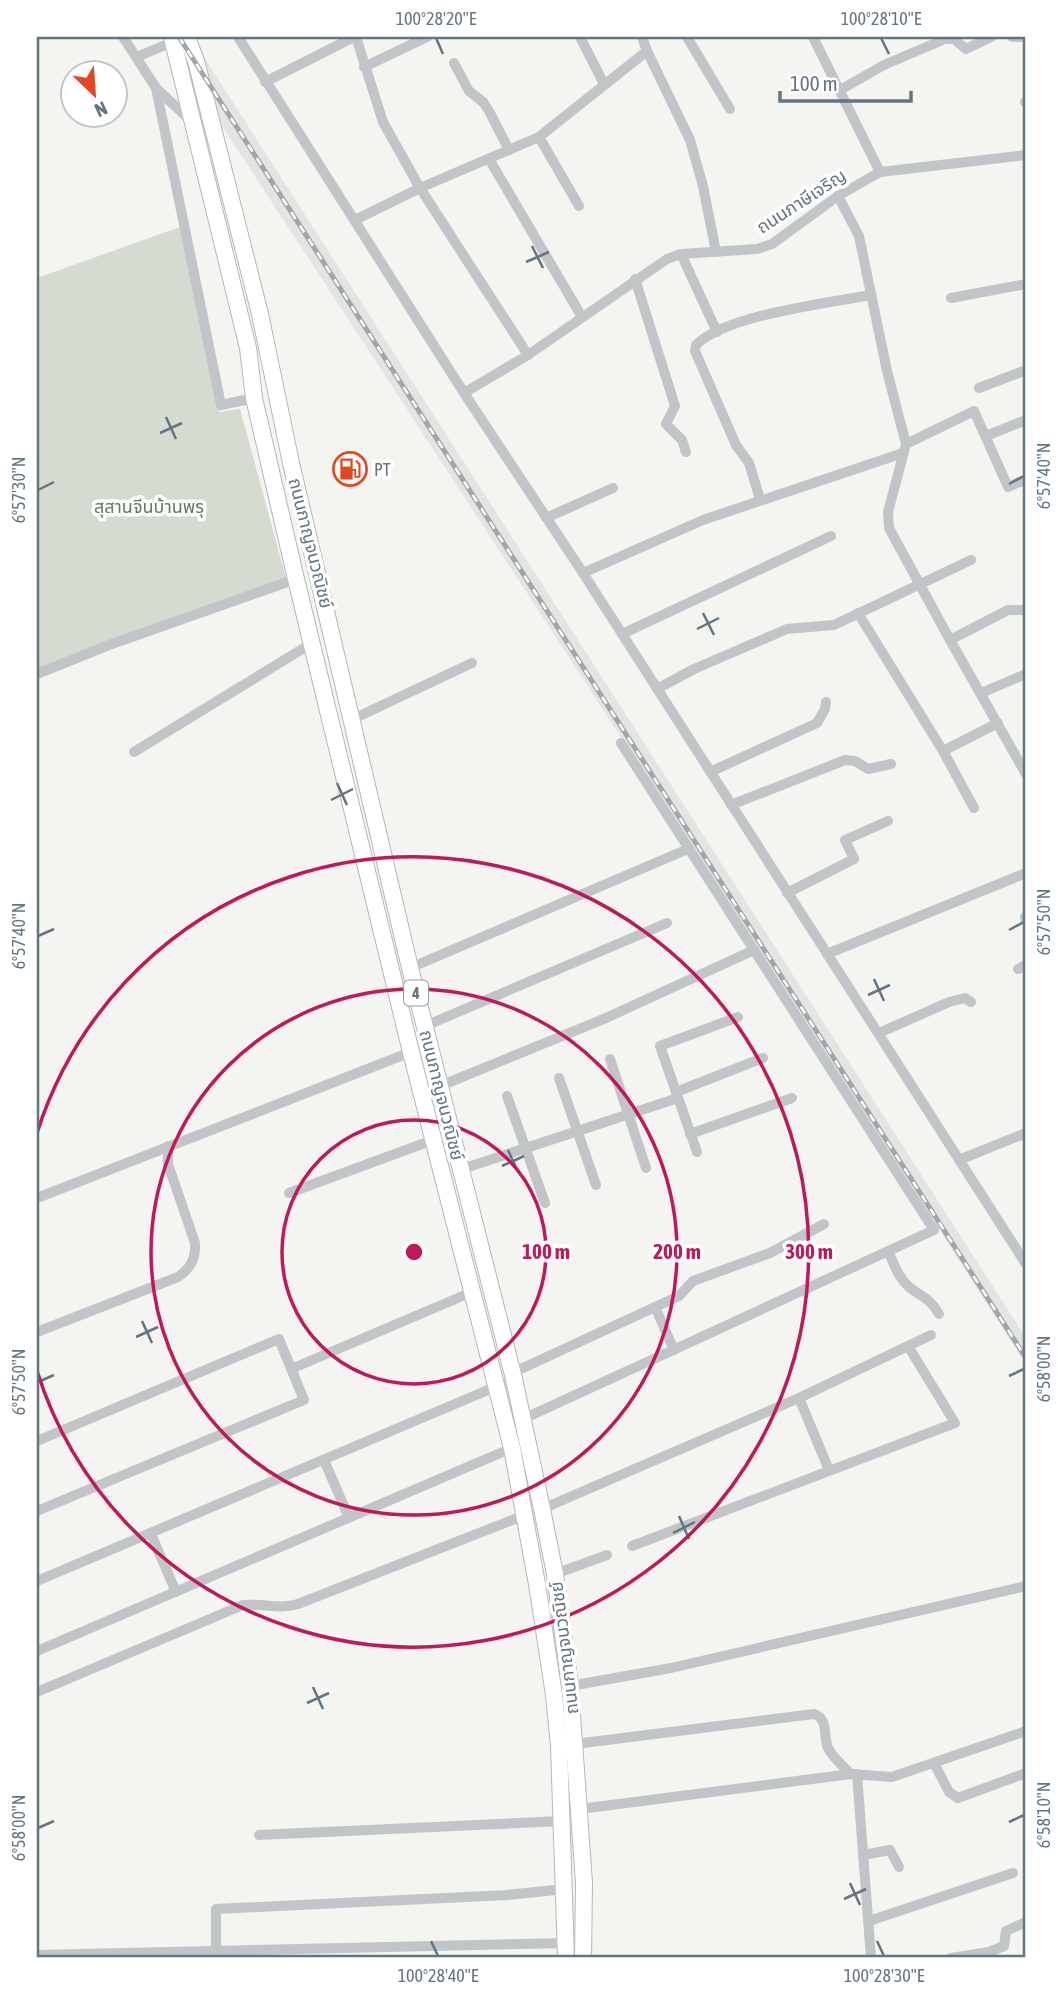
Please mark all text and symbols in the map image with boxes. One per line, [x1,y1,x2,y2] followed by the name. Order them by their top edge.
[396,8,477,29] text: 100°28'20"E
[841,8,922,29] text: 100°28'10"E
[60,60,130,130] north arrow
[780,60,911,104] scale bar
[790,71,838,95] text: 100 m
[91,97,111,122] text: N
[752,164,850,238] street label: ถนนภาษีเจริญ
[1033,443,1054,509] text: 6°57'40"N
[331,450,369,488] fuel station icon: PT
[8,457,29,523] text: 6°57'30"N
[374,459,391,480] place label: PT
[285,476,337,611] street label: ถนนกาญจนวณิชย์
[94,496,204,518] park label: สุสานจีนบ้านพรุ
[1033,889,1054,955] text: 6°57'50"N
[8,903,29,969] text: 6°57'40"N
[404,981,428,1006] road number: 4
[416,1028,468,1163] street label: ถนนกาญจนวณิชย์
[522,1239,570,1263] text: 100 m
[653,1239,701,1263] text: 200 m
[785,1239,833,1263] text: 300 m
[402,1240,426,1264] centre of rings
[1033,1336,1054,1402] text: 6°58'00"N
[8,1349,29,1415] text: 6°57'50"N
[545,1580,583,1716] street label: ถนนกาญจนวณิชย์
[1033,1782,1054,1848] text: 6°58'10"N
[8,1795,29,1861] text: 6°58'00"N
[398,1965,479,1986] text: 100°28'40"E
[844,1965,925,1986] text: 100°28'30"E

